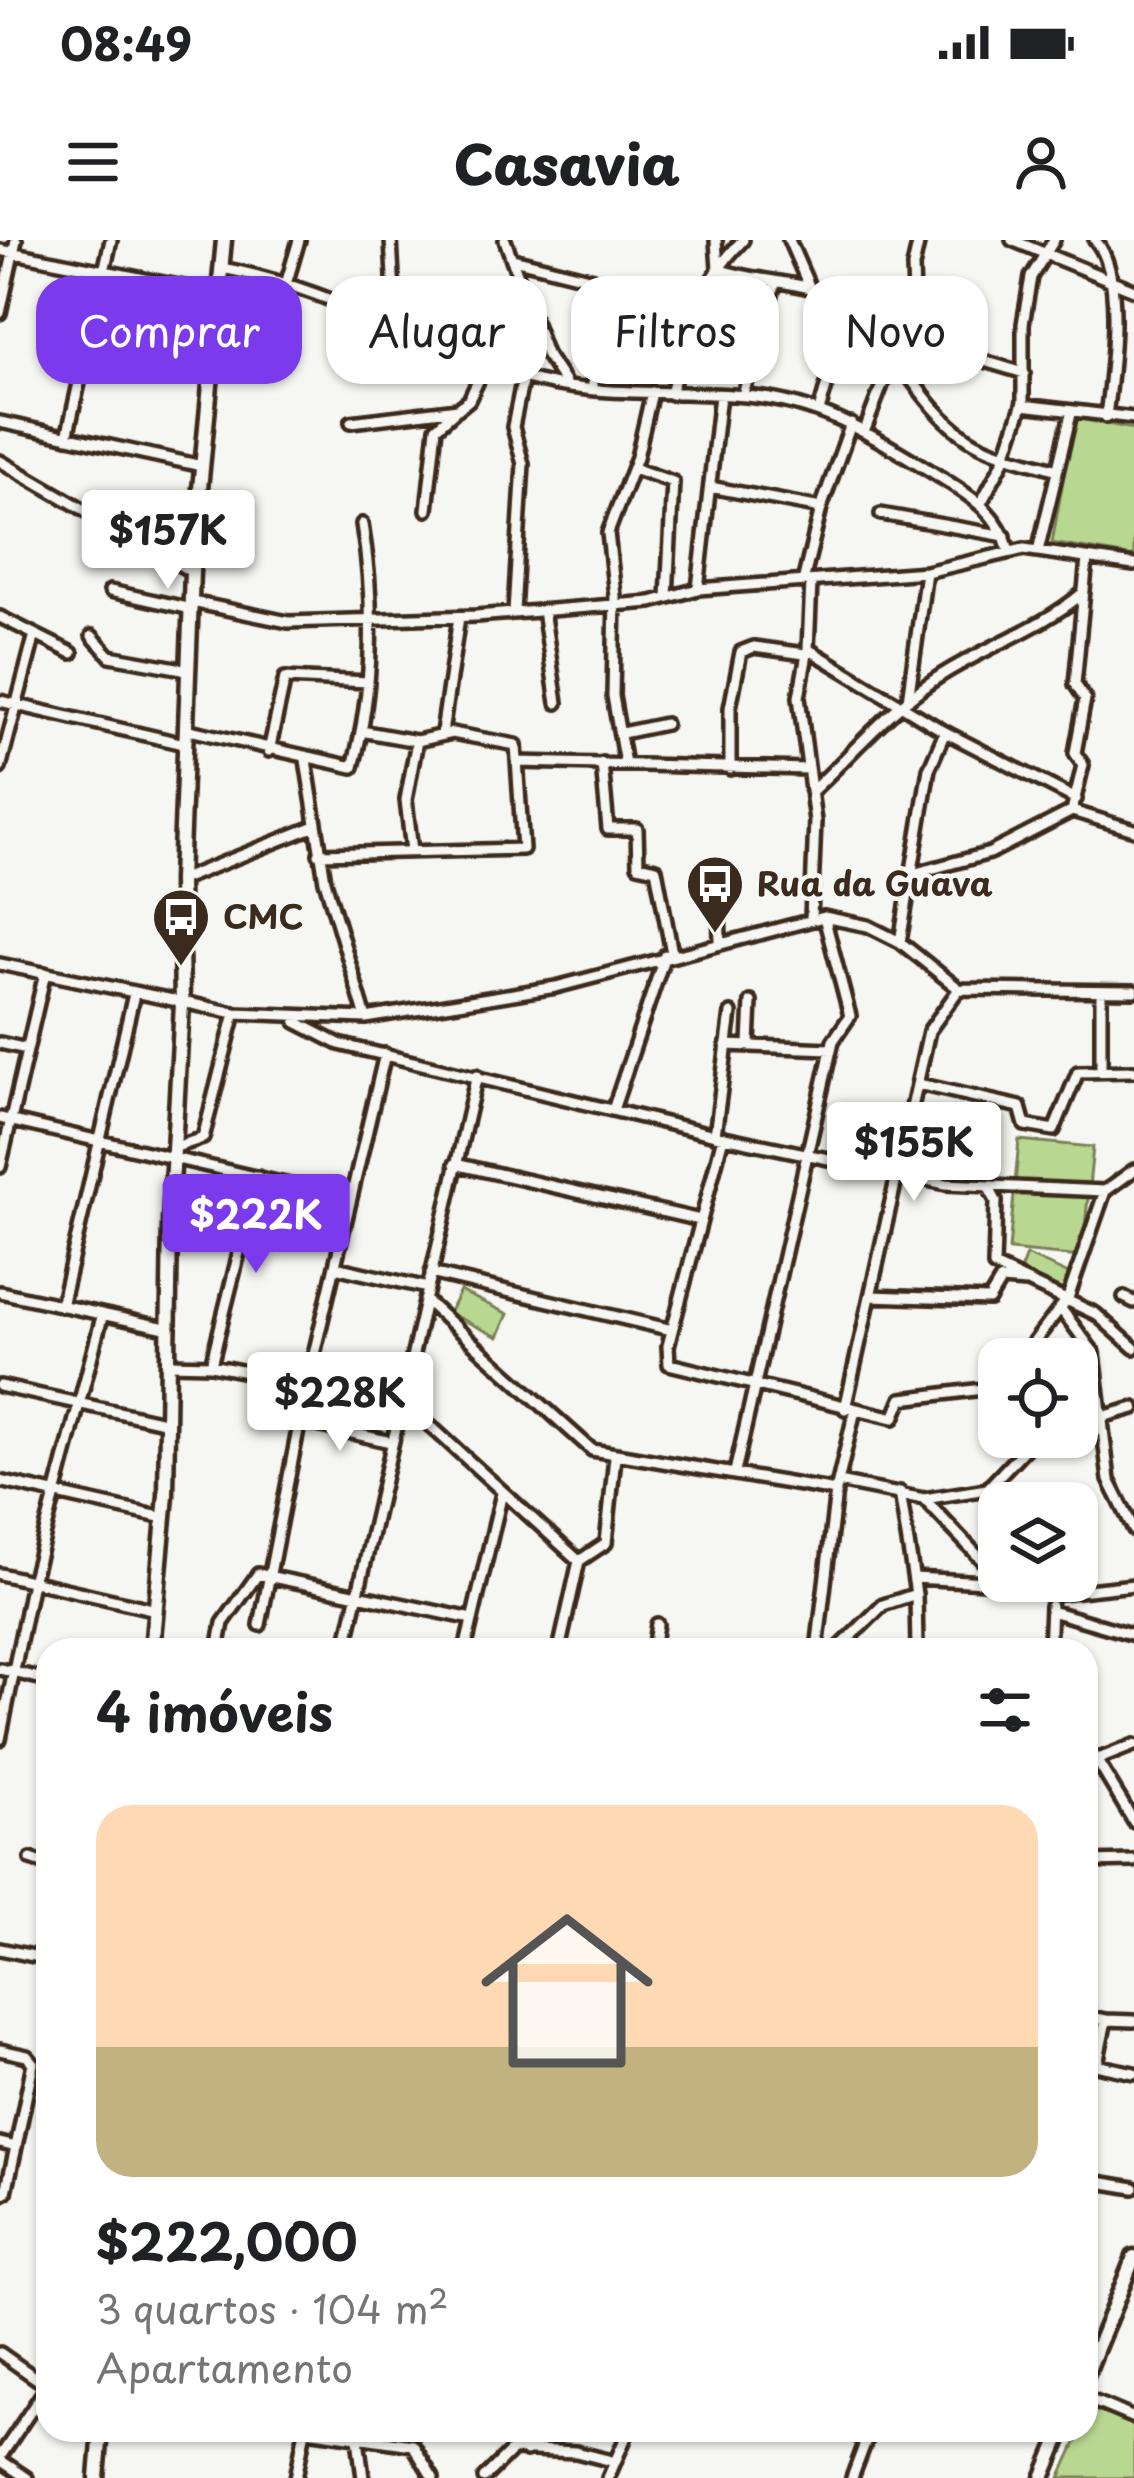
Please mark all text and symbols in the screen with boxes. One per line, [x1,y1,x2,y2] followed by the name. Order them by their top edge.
[60,8,192,76] text: 08:49
[454,122,680,203] text: Casavia
[60,129,126,195] icon: menu
[1008,129,1074,195] icon: person
[36,276,302,384] chip: Comprar
[326,276,547,384] chip: Alugar
[571,276,779,384] chip: Filtros
[803,276,988,384] chip: Novo
[84,490,252,592] pin: $157K
[109,499,227,558] text: $157K
[684,853,746,935] bus stop icon: Rua da Guava
[757,857,993,907] place label: Rua da Guava
[150,886,212,968] bus stop icon: CMC
[223,890,304,940] place label: CMC
[830,1102,998,1204] pin: $155K
[854,1111,974,1170] text: $155K
[172,1174,340,1276] pin: $222K
[190,1183,322,1242] text: $222K
[978,1338,1098,1602] map controls
[978,1338,1098,1458] button: locate
[256,1352,424,1454] pin: $228K
[274,1361,406,1420] text: $228K
[978,1482,1098,1602] button: layers
[96,1672,333,1749] text: 4 imóveis
[972,1677,1038,1743] icon: filters
[459,1883,675,2099] icon: home
[96,2201,358,2278] text: $222,000
[96,2278,449,2337] text: 3 quartos · 104 m²
[96,2337,353,2396] text: Apartamento

